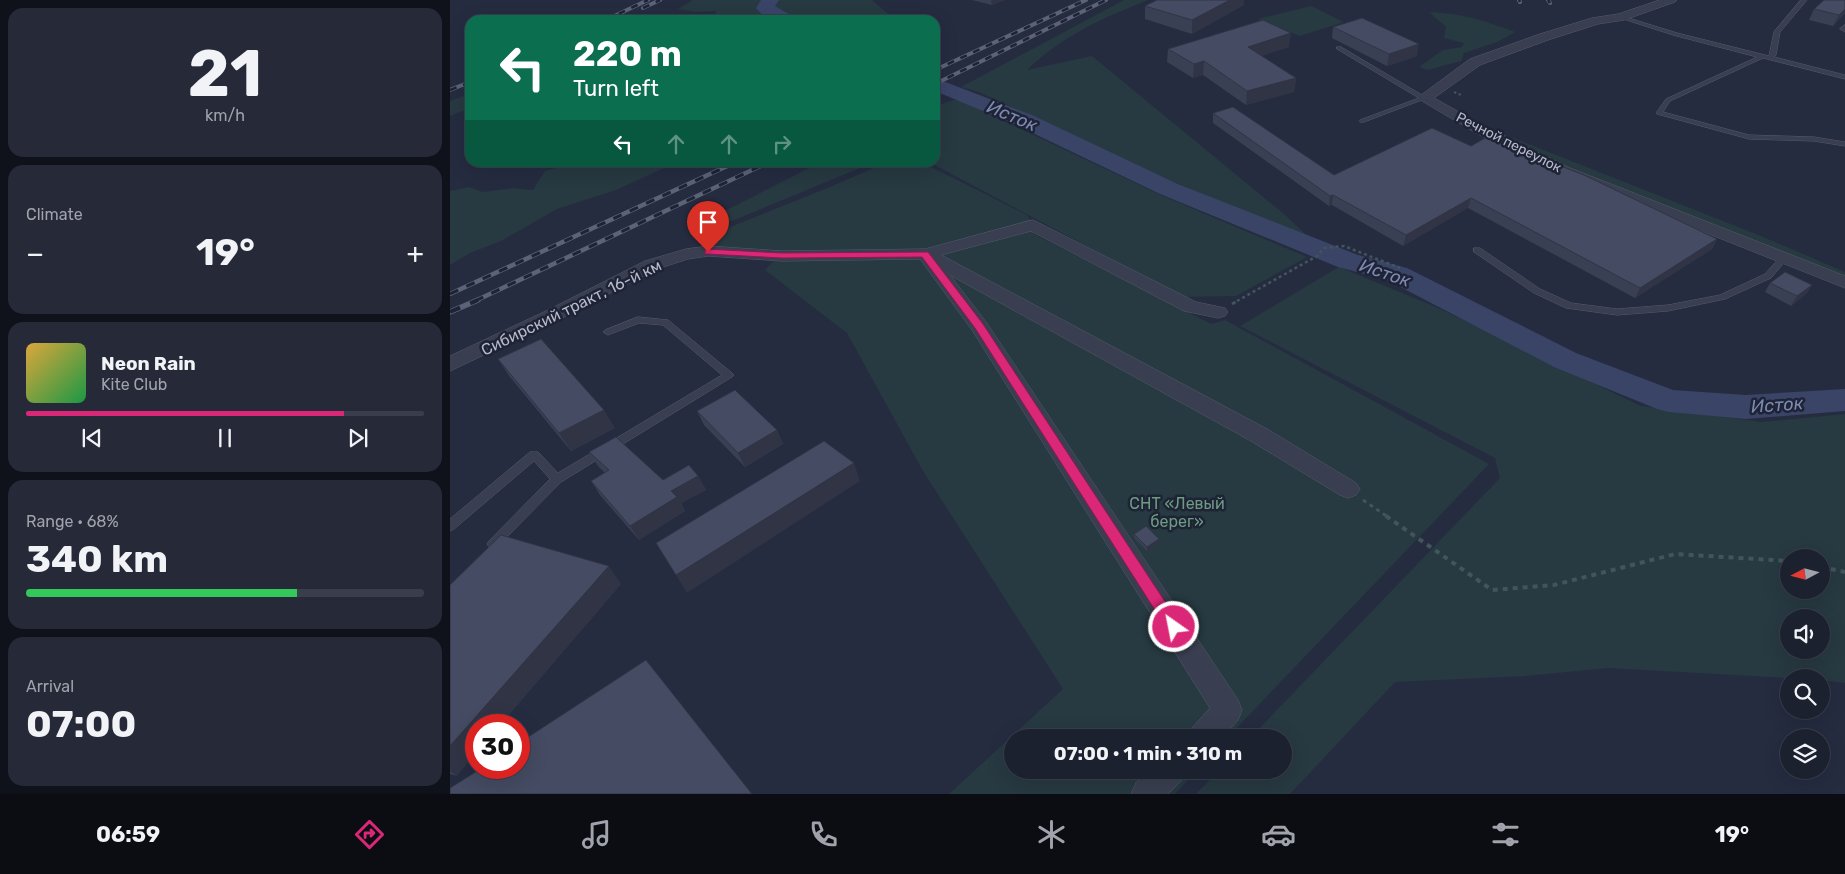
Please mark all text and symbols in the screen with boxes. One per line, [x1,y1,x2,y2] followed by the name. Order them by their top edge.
[573,33,682,75] text: 220 m
[188,35,262,112] text: 21
[490,35,555,100] icon: left
[573,75,659,102] text: Turn left
[984,96,1041,137] water label: Исток
[205,106,245,125] text: km/h
[1453,109,1565,177] street label: Речной переулок
[609,130,637,158] icon: left
[662,130,690,158] icon: ahead
[715,130,743,158] icon: ahead
[768,130,796,158] icon: right
[687,201,729,252] pin
[26,205,83,224] text: Climate
[694,208,722,236] icon: arrive
[196,229,255,275] text: 19°
[26,237,44,270] text: −
[407,237,424,270] text: +
[1357,254,1414,292] water label: Исток
[478,255,665,359] street label: Сибирский тракт, 16-й км
[101,352,196,375] text: Neon Rain
[101,375,167,394] text: Kite Club
[1750,392,1804,418] water label: Исток
[78,424,106,452] icon: previous
[211,424,239,452] icon: pause
[344,424,372,452] icon: next
[1129,494,1225,531] park label: СНТ «Левый берег»
[26,512,119,531] text: Range · 68%
[26,536,168,582] text: 340 km
[1780,549,1830,599] north arrow
[1780,549,1830,779] map controls
[1147,600,1199,652] position arrow
[1780,609,1830,659] button: sound
[1780,669,1830,719] button: search
[26,677,74,696] text: Arrival
[26,701,136,747] text: 07:00
[465,714,530,779] speed limit sign: 30
[1780,729,1830,779] button: layers
[1054,742,1242,765] text: 07:00 · 1 min · 310 m
[352,817,387,852] icon: directions
[579,817,614,852] icon: music
[806,817,841,852] icon: phone
[1034,817,1069,852] icon: climate
[1261,817,1296,852] icon: car
[1488,817,1523,852] icon: filters
[96,821,160,848] text: 06:59
[1715,821,1749,848] text: 19°

